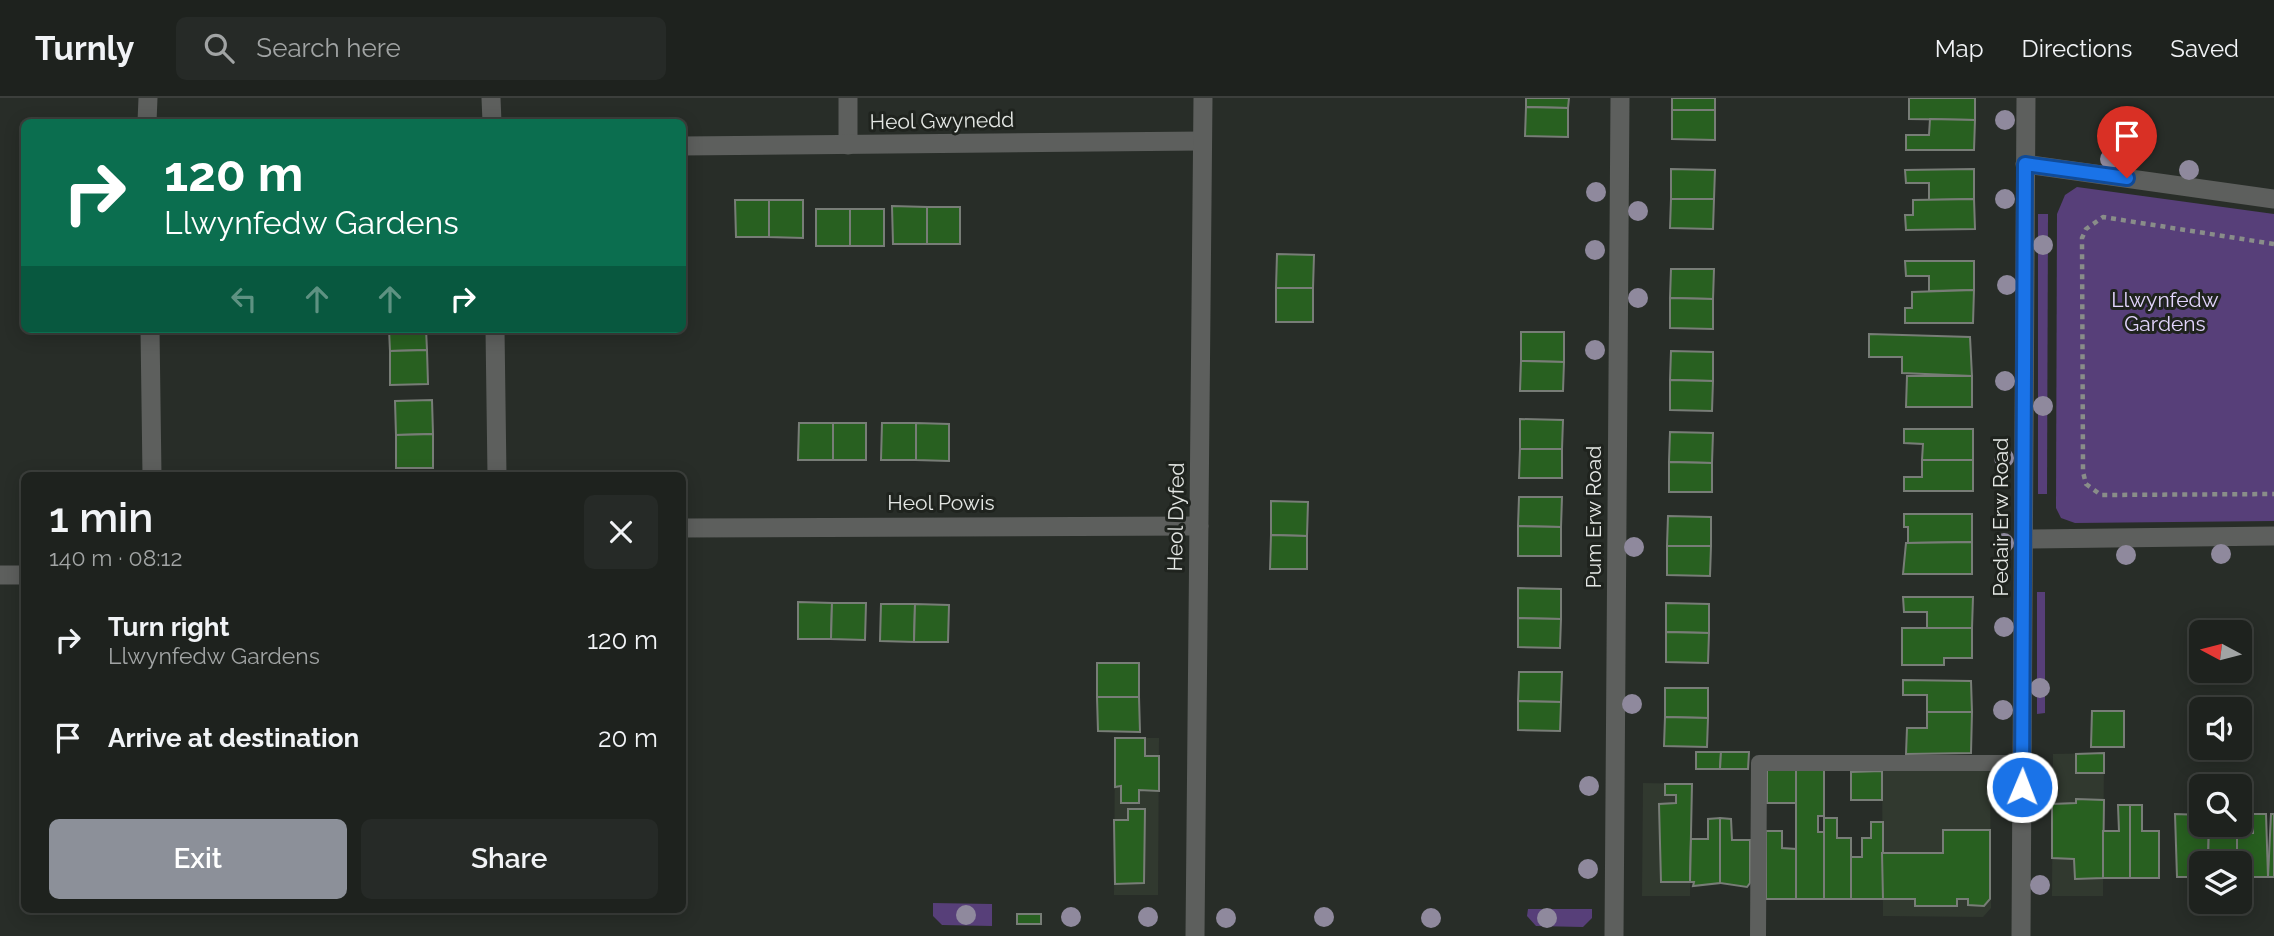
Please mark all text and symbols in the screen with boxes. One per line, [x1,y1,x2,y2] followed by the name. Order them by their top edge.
[176,17,666,80] search box
[35,29,134,68] text: Turnly
[200,29,238,67] icon: search
[256,33,401,63] text: Search here
[1935,34,1984,63] text: Map
[2022,34,2132,63] text: Directions
[2170,34,2239,63] text: Saved
[2097,106,2157,178] pin
[869,107,1014,134] street label: Heol Gwynedd
[2108,117,2146,155] icon: arrive
[164,145,303,202] text: 120 m
[49,147,140,238] icon: right
[164,204,459,241] text: Llwynfedw Gardens
[225,280,263,318] icon: left
[298,280,336,318] icon: ahead
[371,280,409,318] icon: ahead
[444,280,482,318] icon: right
[2111,287,2219,336] park label: Llwynfedw Gardens
[1988,438,2013,596] street label: Pedair Erw Road
[1581,446,1606,588] street label: Pum Erw Road
[1162,462,1189,572] street label: Heol Dyfed
[887,490,995,515] street label: Heol Powis
[49,493,153,542] text: 1 min
[584,495,658,569] button: close
[49,544,182,571] text: 140 m · 08:12
[108,612,229,642] text: Turn right
[2189,620,2252,682] north arrow
[2189,620,2252,914] map controls
[49,621,87,659] icon: right
[587,625,658,655] text: 120 m
[108,642,320,669] text: Llwynfedw Gardens
[2189,697,2252,760] button: sound
[49,719,87,757] icon: arrive
[108,723,359,753] text: Arrive at destination
[598,723,658,753] text: 20 m
[1985,750,2059,824] position arrow
[2189,774,2252,837] button: search
[49,819,347,899] button: Exit
[361,819,658,899] button: Share
[2189,851,2252,914] button: layers

